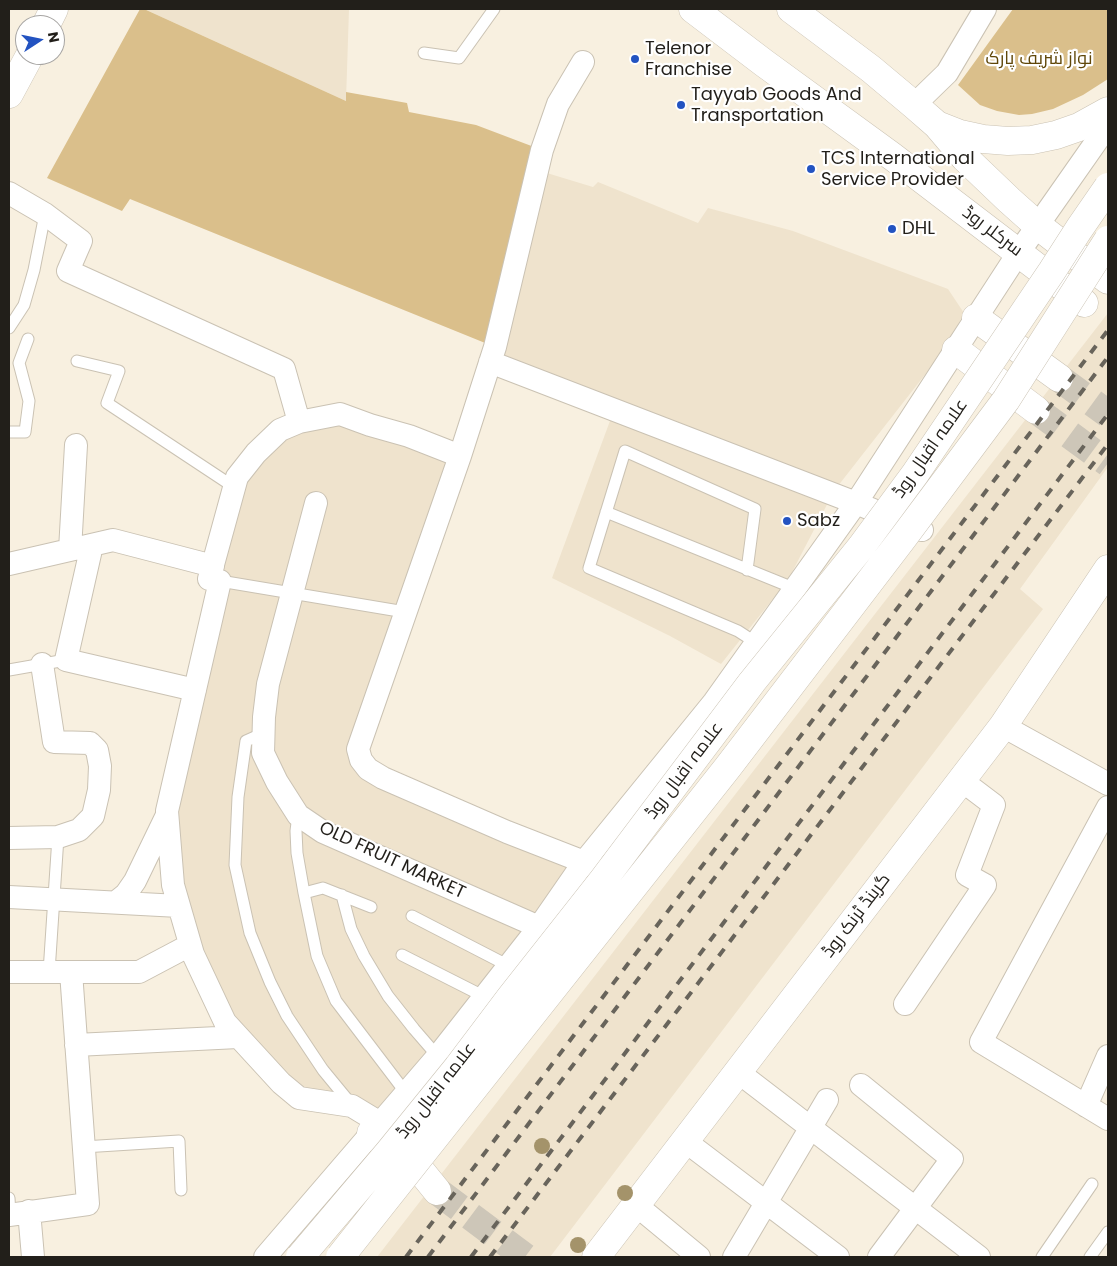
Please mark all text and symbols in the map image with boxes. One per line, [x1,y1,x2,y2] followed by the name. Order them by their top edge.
[15,15,65,65] north arrow
[43,30,65,44] text: N
[645,38,732,80] place label: Telenor Franchise
[985,48,1093,70] park label: نواز شریف پارک
[629,53,641,65] marker: Telenor Franchise
[691,84,862,126] place label: Tayyab Goods And Transportation
[675,99,687,111] marker: Tayyab Goods And Transportation
[821,148,975,190] place label: TCS International Service Provider
[805,163,817,175] marker: TCS International Service Provider
[957,202,1027,262] street label: سرکلر روڈ
[902,218,935,240] place label: DHL
[886,223,898,235] marker: DHL
[889,395,973,503] street label: علامہ اقبال روڈ
[797,510,840,532] place label: Sabz
[781,515,793,527] marker: Sabz
[641,718,729,824] street label: علامہ اقبال روڈ
[315,818,469,904] street label: OLD FRUIT MARKET
[818,870,896,962] street label: گرینڈ ٹرنک روڈ
[393,1039,481,1143] street label: علامہ اقبال روڈ

